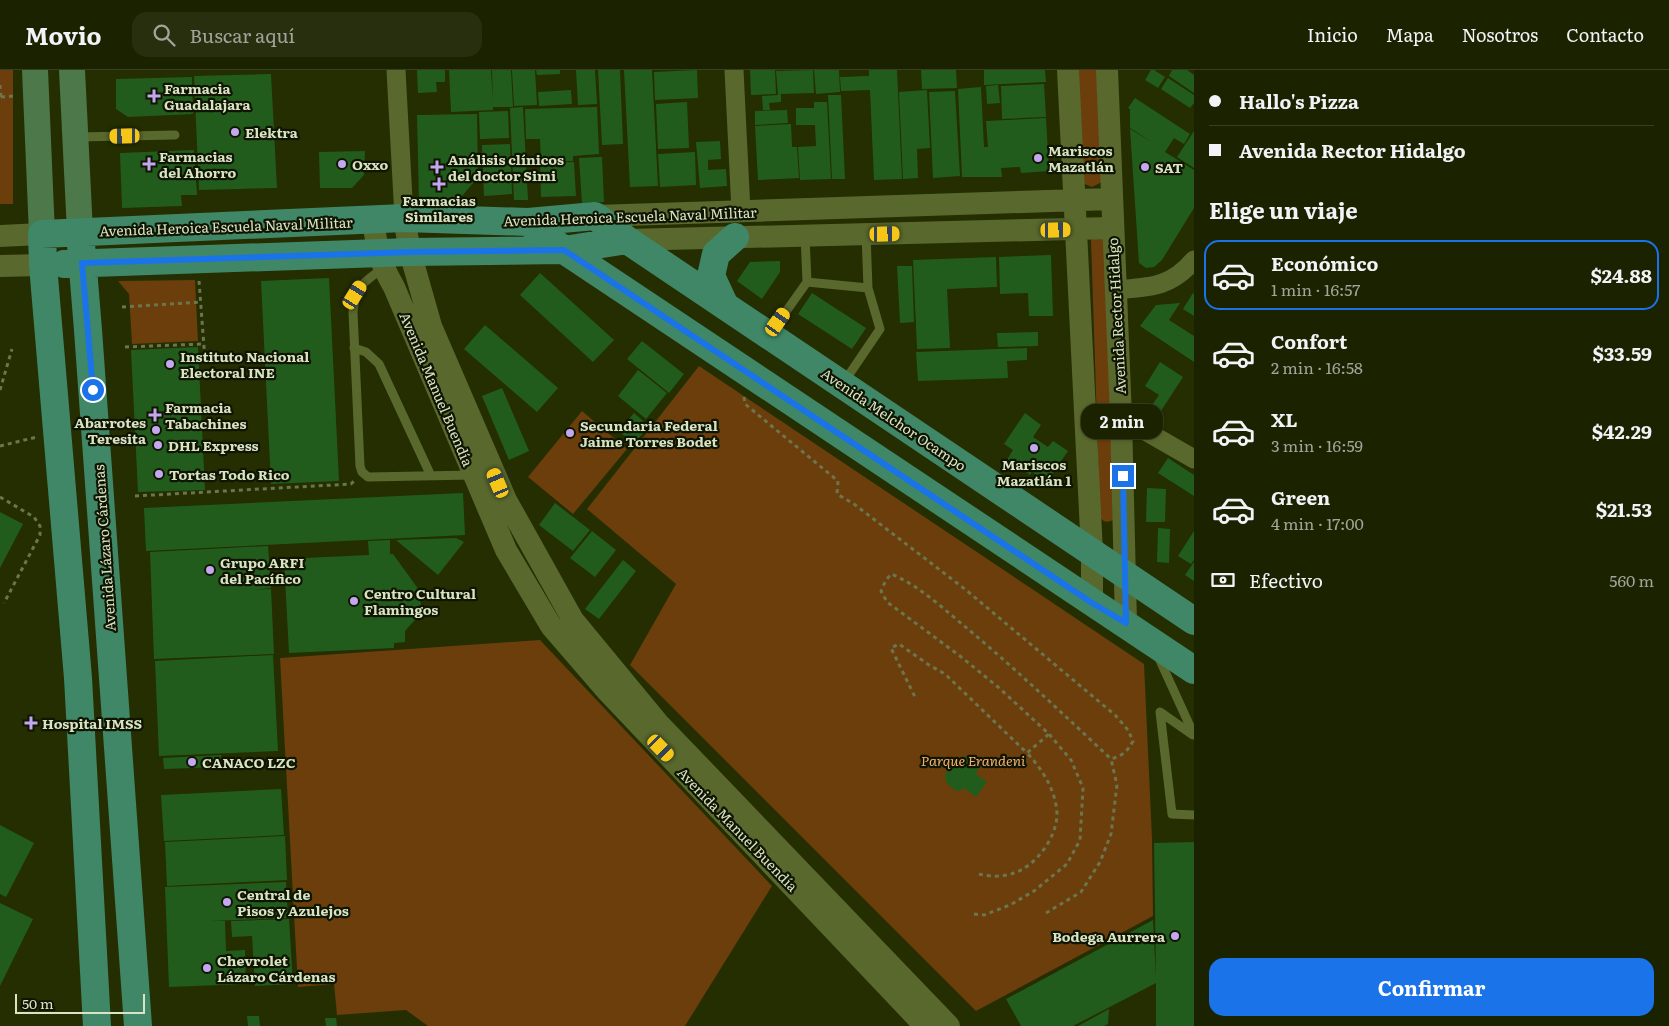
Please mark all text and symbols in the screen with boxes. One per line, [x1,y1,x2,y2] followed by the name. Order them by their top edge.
[132,12,482,57] search box
[25,17,102,52] text: Movio
[150,21,178,49] icon: search
[190,21,295,49] text: Buscar aquí
[1307,21,1358,48] text: Inicio
[1386,21,1434,48] text: Mapa
[1462,21,1538,48] text: Nosotros
[1566,21,1644,48] text: Contacto
[164,78,252,114] place label: Farmacia Guadalajara
[1239,87,1359,115] text: Hallo's Pizza
[148,90,160,102] marker: Farmacia Guadalajara
[245,122,299,142] place label: Elektra
[229,126,241,138] marker: Elektra
[109,128,140,144] car
[1239,136,1466,164] text: Avenida Rector Hidalgo
[1048,140,1114,176] place label: Mariscos Mazatlán
[159,146,237,182] place label: Farmacias del Ahorro
[448,149,564,185] place label: Análisis clínicos del doctor Simi
[1032,152,1044,164] marker: Mariscos Mazatlán
[352,154,389,174] place label: Oxxo
[1155,157,1184,177] place label: SAT
[143,158,155,170] marker: Farmacias del Ahorro
[336,158,348,170] marker: Oxxo
[430,160,444,174] marker: Análisis clínicos del doctor Simi
[1139,161,1151,173] marker: SAT
[433,178,445,190] marker: Farmacias Similares
[402,190,476,226] place label: Farmacias Similares
[1209,193,1358,226] text: Elige un viaje
[503,202,757,230] street label: Avenida Heroica Escuela Naval Militar
[99,212,353,240] street label: Avenida Heroica Escuela Naval Militar
[1040,222,1071,238] car
[869,226,900,242] car
[1102,237,1130,395] street label: Avenida Rector Hidalgo
[1271,249,1378,277] text: Económico
[1211,253,1256,298] icon: car
[1590,261,1652,289] text: $24.88
[1271,277,1360,301] text: 1 min · 16:57
[340,278,369,312] car
[763,305,792,339] car
[395,309,479,470] street label: Avenida Manuel Buendía
[1271,327,1347,355] text: Confort
[1211,331,1256,376] icon: car
[1593,339,1652,367] text: $33.59
[180,346,309,382] place label: Instituto Nacional Electoral INE
[1271,355,1363,379] text: 2 min · 16:58
[164,358,176,370] marker: Instituto Nacional Electoral INE
[817,363,971,475] street label: Avenida Melchor Ocampo
[82,379,104,401] route start
[165,397,246,433] place label: Farmacia Tabachines
[1082,404,1164,438] callout: 2 min
[1271,405,1298,433] text: XL
[149,409,161,421] marker: Farmacia Tabachines
[1100,409,1144,433] text: 2 min
[1211,409,1256,454] icon: car
[74,412,147,448] place label: Abarrotes Teresita
[580,415,719,451] place label: Secundaria Federal Jaime Torres Bodet
[1592,417,1652,445] text: $42.29
[150,424,162,436] marker: Abarrotes Teresita
[564,427,576,439] marker: Secundaria Federal Jaime Torres Bodet
[1271,433,1363,457] text: 3 min · 16:59
[168,435,259,455] place label: DHL Express
[152,439,164,451] marker: DHL Express
[1028,442,1040,454] marker: Mariscos Mazatlán 1
[997,454,1071,490] place label: Mariscos Mazatlán 1
[88,464,120,632] street label: Avenida Lázaro Cárdenas
[169,464,290,484] place label: Tortas Todo Rico
[1112,465,1134,487] route end
[485,466,510,500] car
[153,468,165,480] marker: Tortas Todo Rico
[1271,483,1330,511] text: Green
[1211,487,1256,532] icon: car
[1596,495,1652,523] text: $21.53
[1271,511,1364,535] text: 4 min · 17:00
[220,552,305,588] place label: Grupo ARFI del Pacífico
[204,564,216,576] marker: Grupo ARFI del Pacífico
[1209,566,1237,594] icon: cash
[1249,566,1323,594] text: Efectivo
[1609,568,1654,592] text: 560 m
[364,583,476,619] place label: Centro Cultural Flamingos
[348,595,360,607] marker: Centro Cultural Flamingos
[42,713,143,733] place label: Hospital IMSS
[24,716,38,730] marker: Hospital IMSS
[645,732,676,764] car
[921,750,1026,770] park label: Parque Erandeni
[202,752,296,772] place label: CANACO LZC
[186,756,198,768] marker: CANACO LZC
[673,762,803,896] street label: Avenida Manuel Buendía
[237,884,349,920] place label: Central de Pisos y Azulejos
[221,896,233,908] marker: Central de Pisos y Azulejos
[1052,926,1166,946] place label: Bodega Aurrera
[1169,930,1181,942] marker: Bodega Aurrera
[217,950,335,986] place label: Chevrolet Lázaro Cárdenas
[1209,958,1654,1016] button: Confirmar
[201,962,213,974] marker: Chevrolet Lázaro Cárdenas
[15,991,145,1014] scale bar
[22,993,54,1013] text: 50 m

